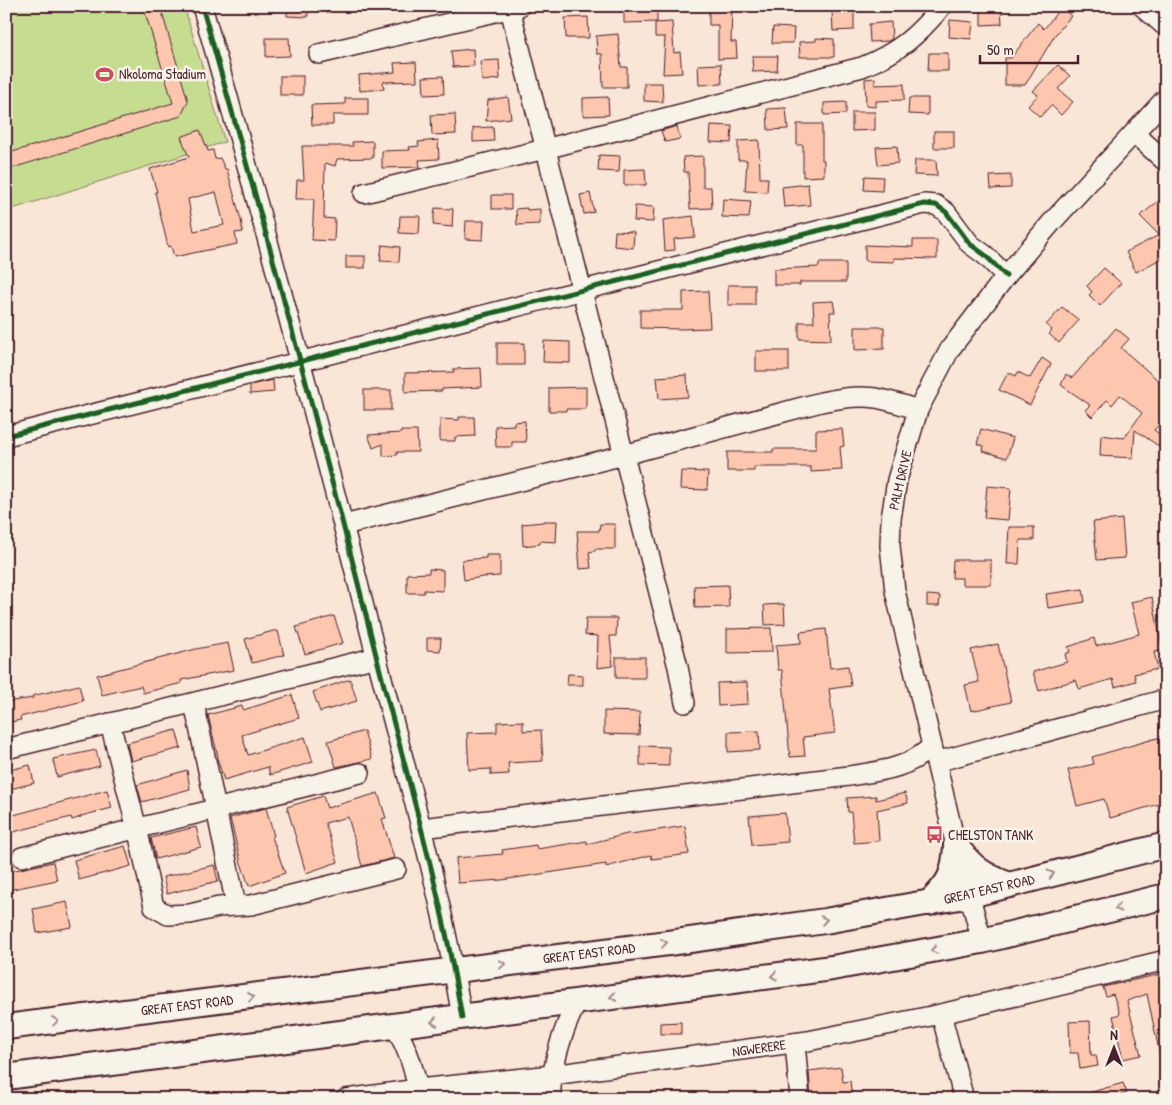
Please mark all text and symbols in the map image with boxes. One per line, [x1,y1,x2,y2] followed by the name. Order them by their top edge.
[980,32,1077,64] scale bar
[987,39,1014,60] text: 50 m
[95,64,115,84] sports icon: Nkoloma Stadium
[119,64,206,83] place label: Nkoloma Stadium
[883,448,916,512] street label: PALM DRIVE
[924,825,944,845] bus stop icon: CHELSTON TANK
[948,825,1034,844] place label: CHELSTON TANK
[942,869,1037,908] street label: GREAT EAST ROAD
[1047,870,1055,880] one-way arrow
[1115,902,1123,912] one-way arrow
[820,916,829,926] one-way arrow
[542,937,636,968] street label: GREAT EAST ROAD
[659,939,668,949] one-way arrow
[930,944,938,954] one-way arrow
[499,959,507,970] one-way arrow
[769,970,778,980] one-way arrow
[140,989,234,1020] street label: GREAT EAST ROAD
[247,992,255,1003] one-way arrow
[608,992,617,1002] one-way arrow
[51,1016,59,1027] one-way arrow
[430,1016,439,1026] one-way arrow
[1090,1022,1140,1072] north arrow
[1110,1025,1118,1044] text: N
[731,1034,787,1061] street label: NGWERERE

